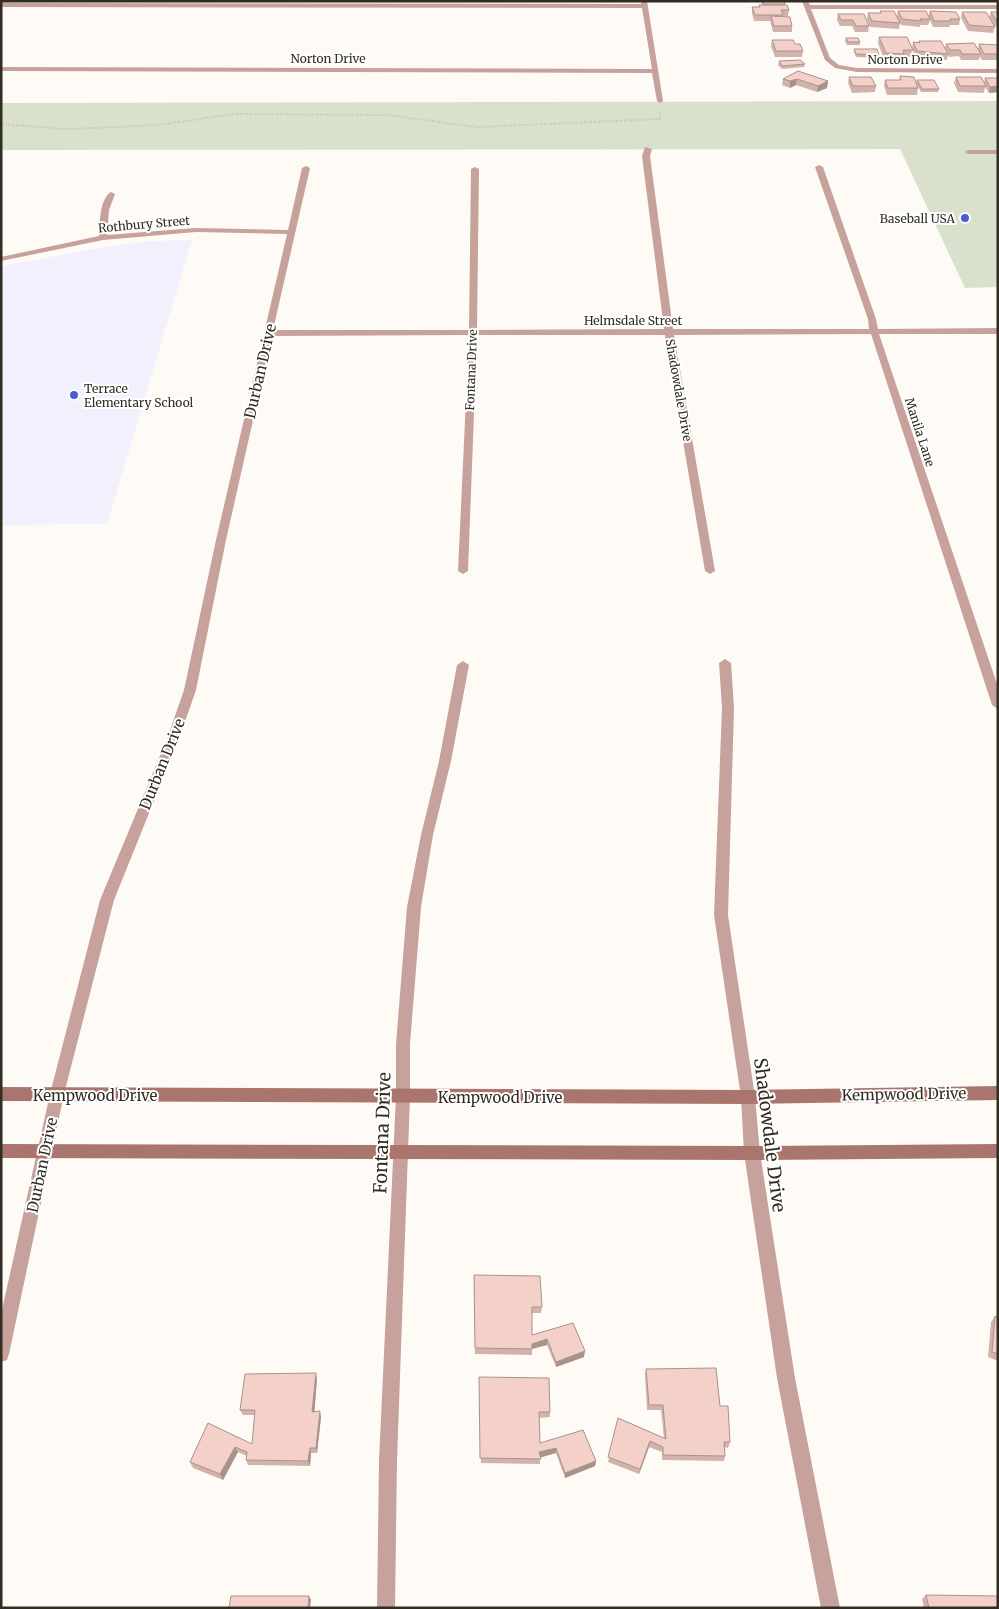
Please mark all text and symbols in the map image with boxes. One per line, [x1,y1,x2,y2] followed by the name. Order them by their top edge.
[291,51,365,66] street label: Norton Drive
[868,52,942,67] street label: Norton Drive
[880,211,956,226] place label: Baseball USA
[97,212,191,235] street label: Rothbury Street
[959,212,971,224] marker: Baseball USA
[584,313,682,328] street label: Helmsdale Street
[240,321,280,420] street label: Durban Drive
[462,329,480,411] street label: Fontana Drive
[663,338,695,442] street label: Shadowdale Drive
[84,381,194,410] place label: Terrace Elementary School
[68,389,80,401] marker: Terrace Elementary School
[902,396,938,468] street label: Manila Lane
[135,715,189,812] street label: Durban Drive
[749,1056,791,1214] street label: Shadowdale Drive
[368,1072,396,1194] street label: Fontana Drive
[842,1083,967,1105] street label: Kempwood Drive
[33,1086,157,1105] street label: Kempwood Drive
[438,1088,562,1107] street label: Kempwood Drive
[23,1115,61,1214] street label: Durban Drive

